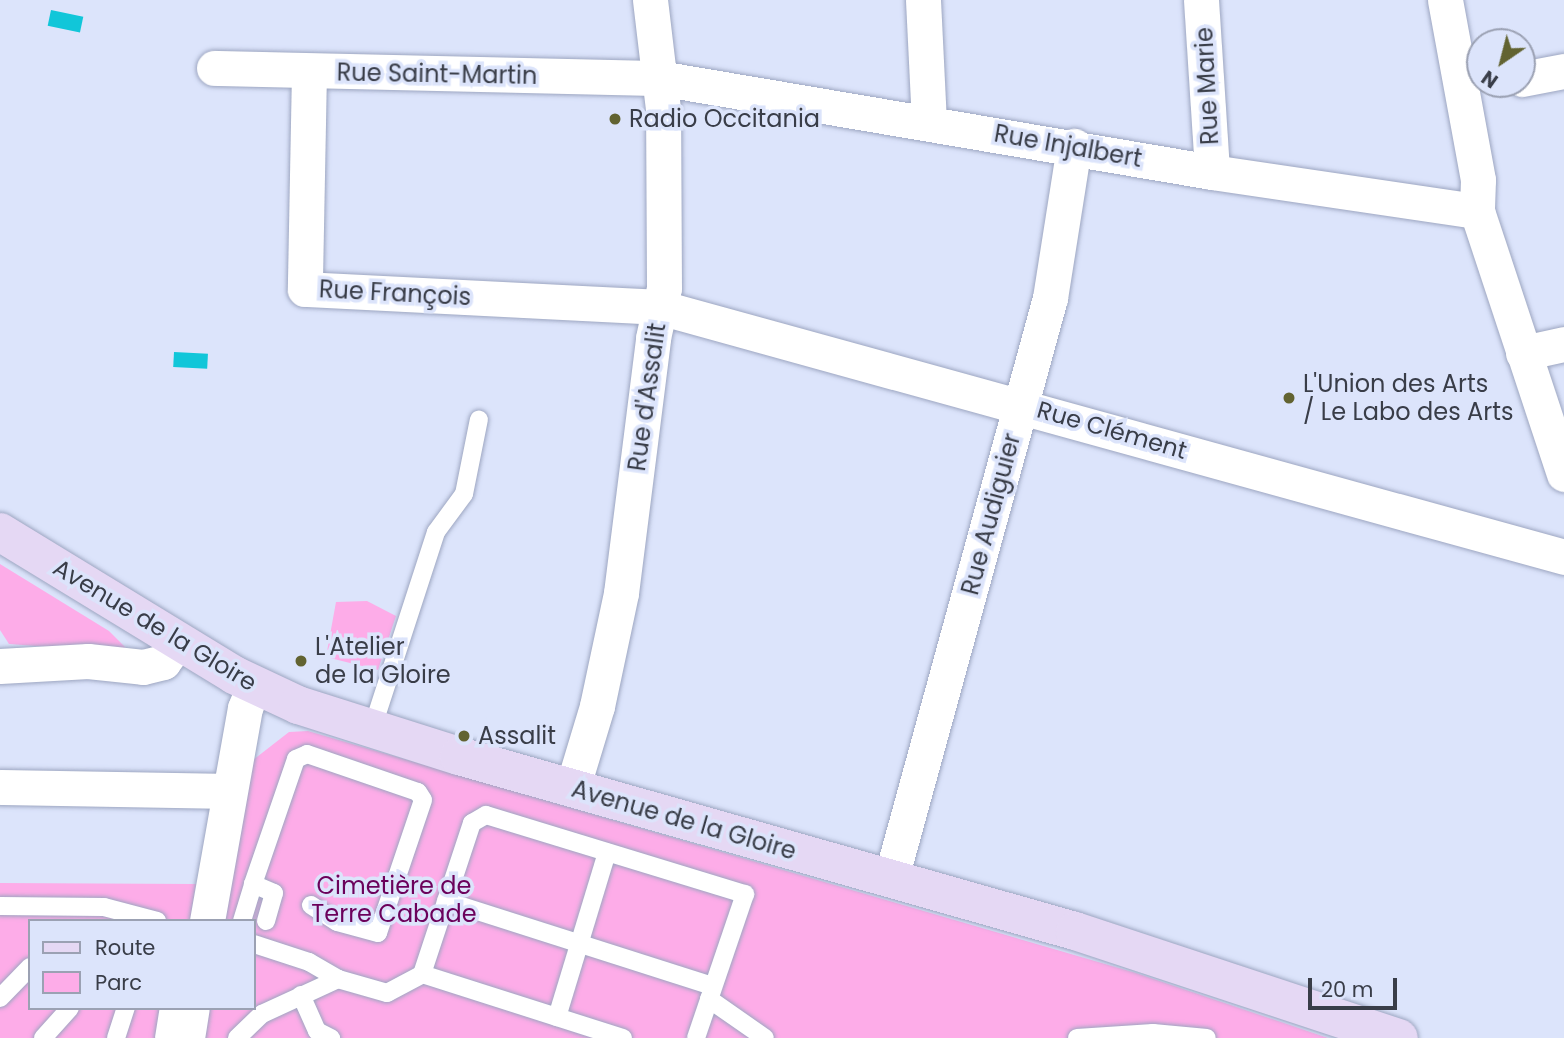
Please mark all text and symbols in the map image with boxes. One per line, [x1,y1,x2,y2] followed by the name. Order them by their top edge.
[1190,26,1224,146] street label: Rue Marie
[1466,28,1536,98] north arrow
[336,58,538,90] street label: Rue Saint-Martin
[1476,64,1503,94] text: N
[629,105,820,133] place label: Radio Occitania
[607,111,623,127] marker: Radio Occitania
[992,119,1144,173] street label: Rue Injalbert
[318,275,472,311] street label: Rue François
[622,321,672,473] street label: Rue d'Assalit
[1303,370,1514,426] place label: L'Union des Arts / Le Labo des Arts
[1281,390,1297,406] marker: L'Union des Arts / Le Labo des Arts
[1034,395,1190,465] street label: Rue Clément
[956,430,1026,598] street label: Rue Audiguier
[48,553,262,697] street label: Avenue de la Gloire
[315,633,451,689] place label: L'Atelier de la Gloire
[293,653,309,669] marker: L'Atelier de la Gloire
[478,722,556,750] place label: Assalit
[456,728,472,744] marker: Assalit
[568,774,800,866] street label: Avenue de la Gloire
[311,872,477,928] park label: Cimetière de Terre Cabade
[28,919,256,1010] legend
[95,933,155,962] text: Route
[1312,964,1401,1008] scale bar
[95,968,142,997] text: Parc
[1321,975,1374,1004] text: 20 m

